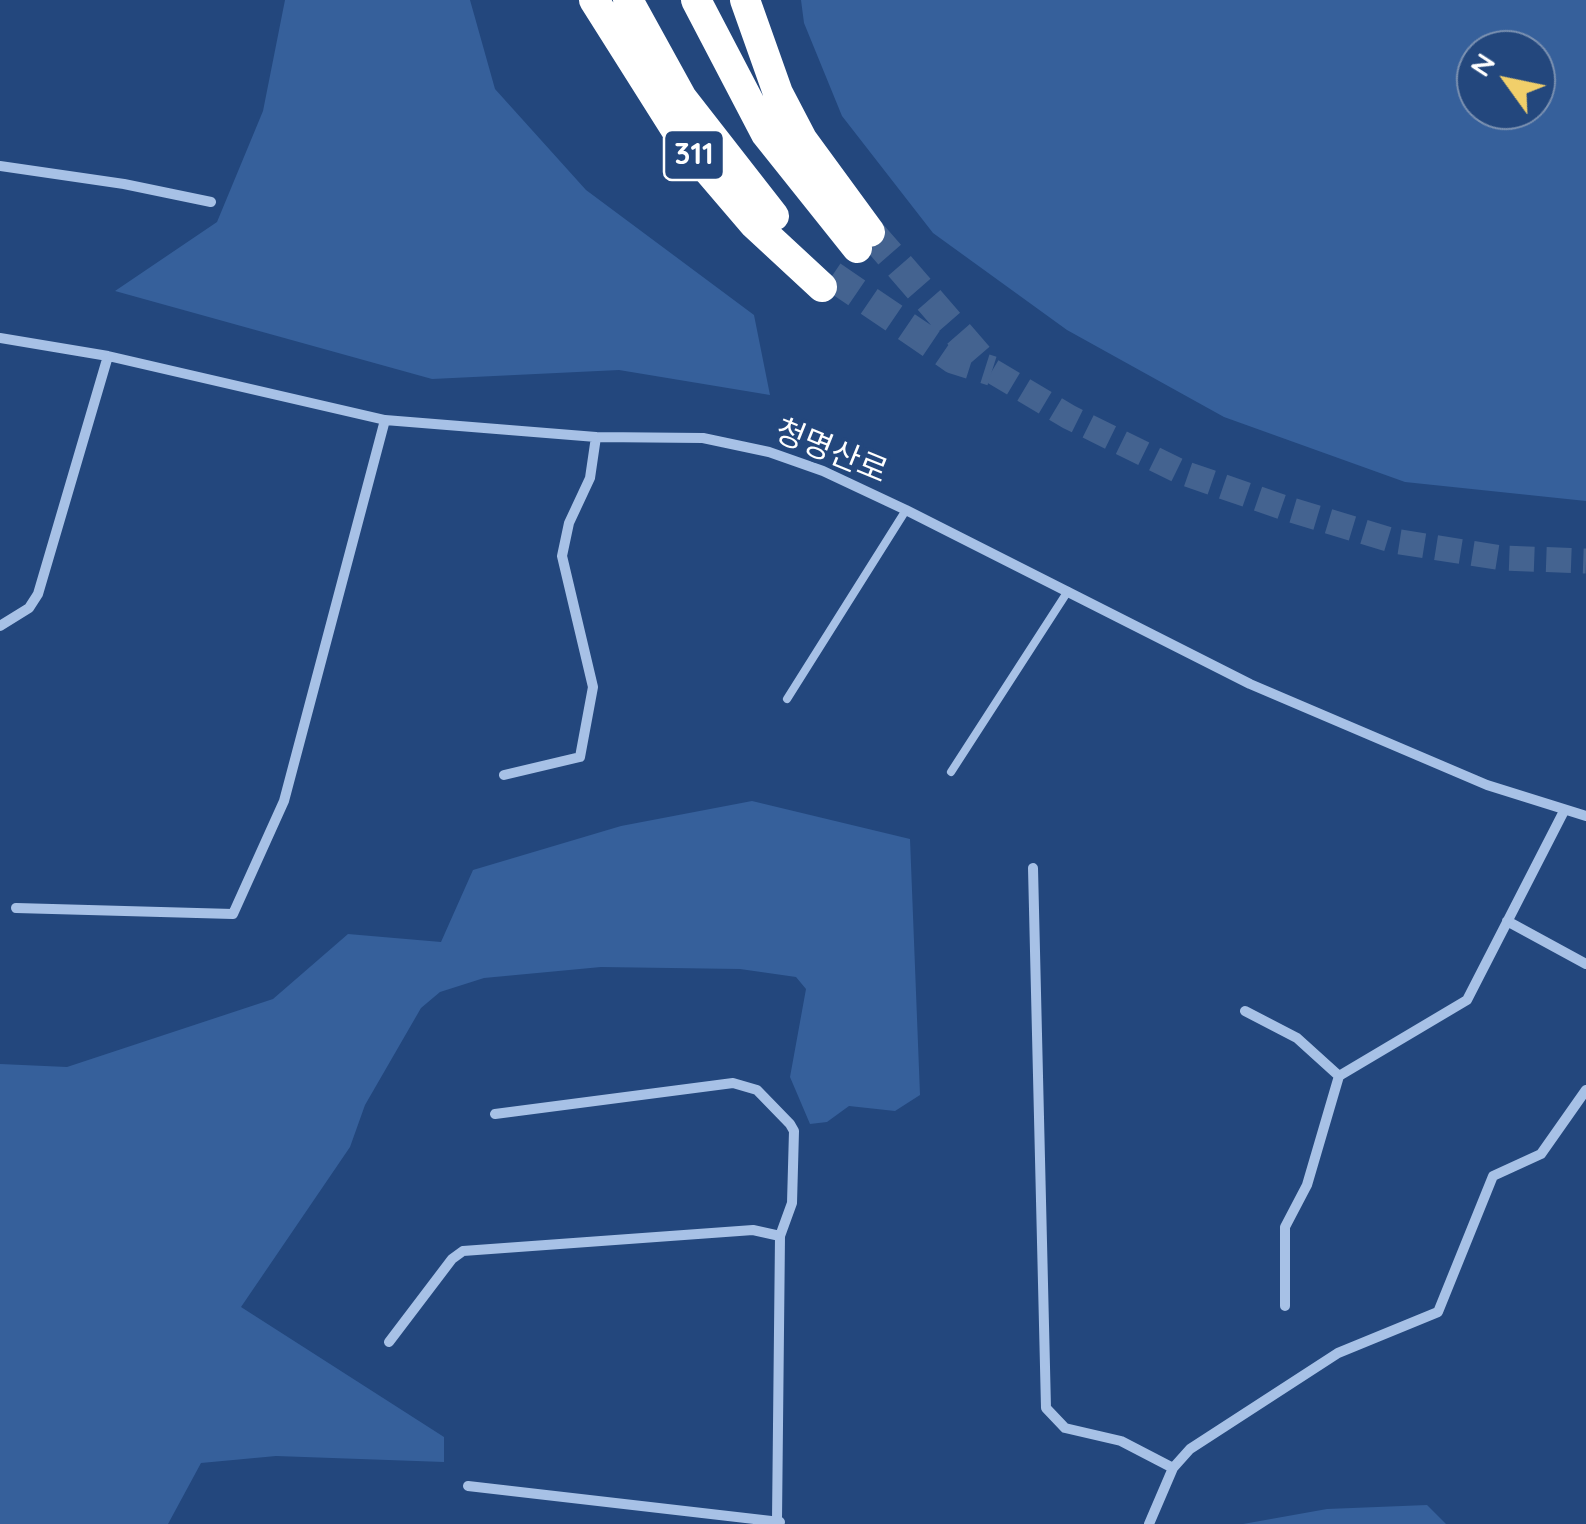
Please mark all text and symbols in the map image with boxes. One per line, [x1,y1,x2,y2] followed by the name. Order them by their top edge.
[1456,30,1556,130] north arrow
[1462,46,1502,83] text: N
[664,130,724,180] road number: 311
[769,412,893,492] street label: 청명산로

